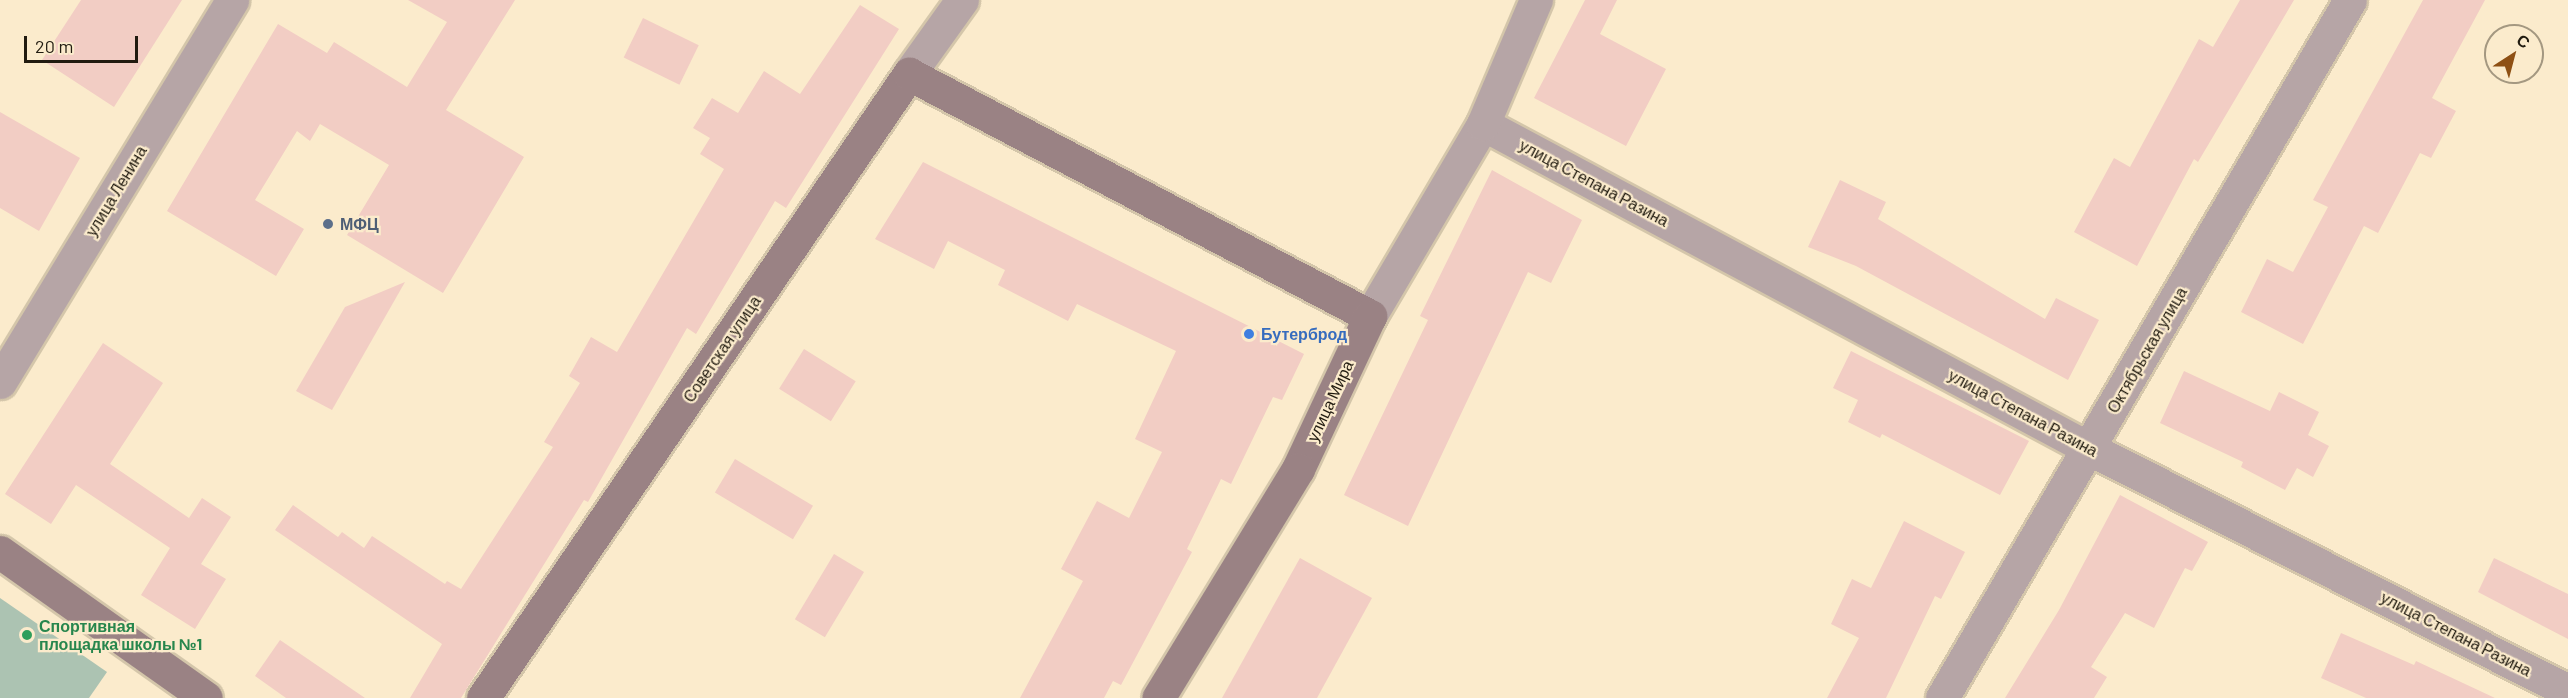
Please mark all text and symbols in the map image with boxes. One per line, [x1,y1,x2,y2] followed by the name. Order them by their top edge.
[27,24,141,62] scale bar
[2484,24,2544,84] north arrow
[2513,30,2534,52] text: С
[35,35,73,57] text: 20 m
[1516,136,1672,230] street label: улица Степана Разина
[81,142,151,240] street label: улица Ленина
[340,214,379,234] place label: МФЦ
[321,217,335,231] marker: МФЦ
[2103,284,2191,416] street label: Октябрьская улица
[679,292,765,406] street label: Советская улица
[1261,324,1347,344] place label: Бутерброд
[1242,327,1256,341] marker: Бутерброд
[1303,357,1357,445] street label: улица Мира
[1945,366,2101,460] street label: улица Степана Разина
[2378,588,2534,680] street label: улица Степана Разина
[39,616,202,654] place label: Спортивная площадка школы №1
[20,628,34,642] marker: Спортивная площадка школы №1

